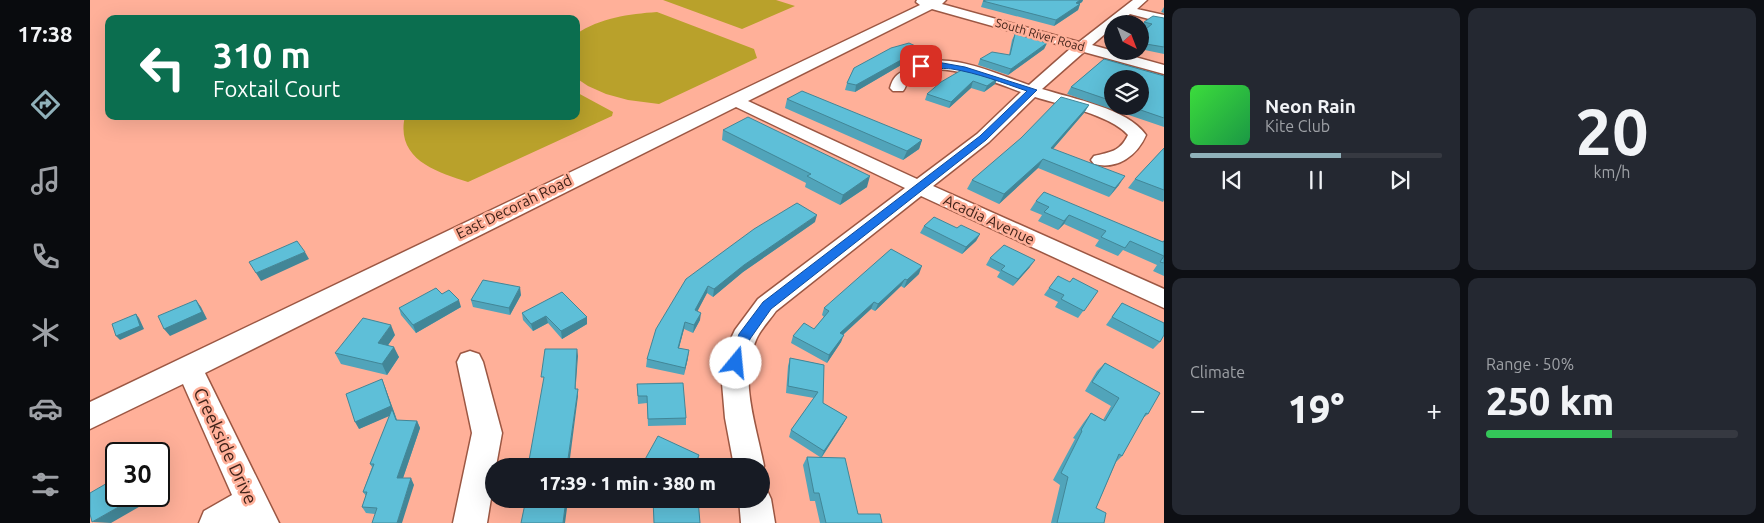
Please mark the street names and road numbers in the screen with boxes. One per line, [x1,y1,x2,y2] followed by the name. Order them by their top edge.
[994,16,1086,53] street label: South River Road
[453,171,574,242] street label: East Decorah Road
[941,191,1037,248] street label: Acadia Avenue
[190,384,262,507] street label: Creekside Drive

